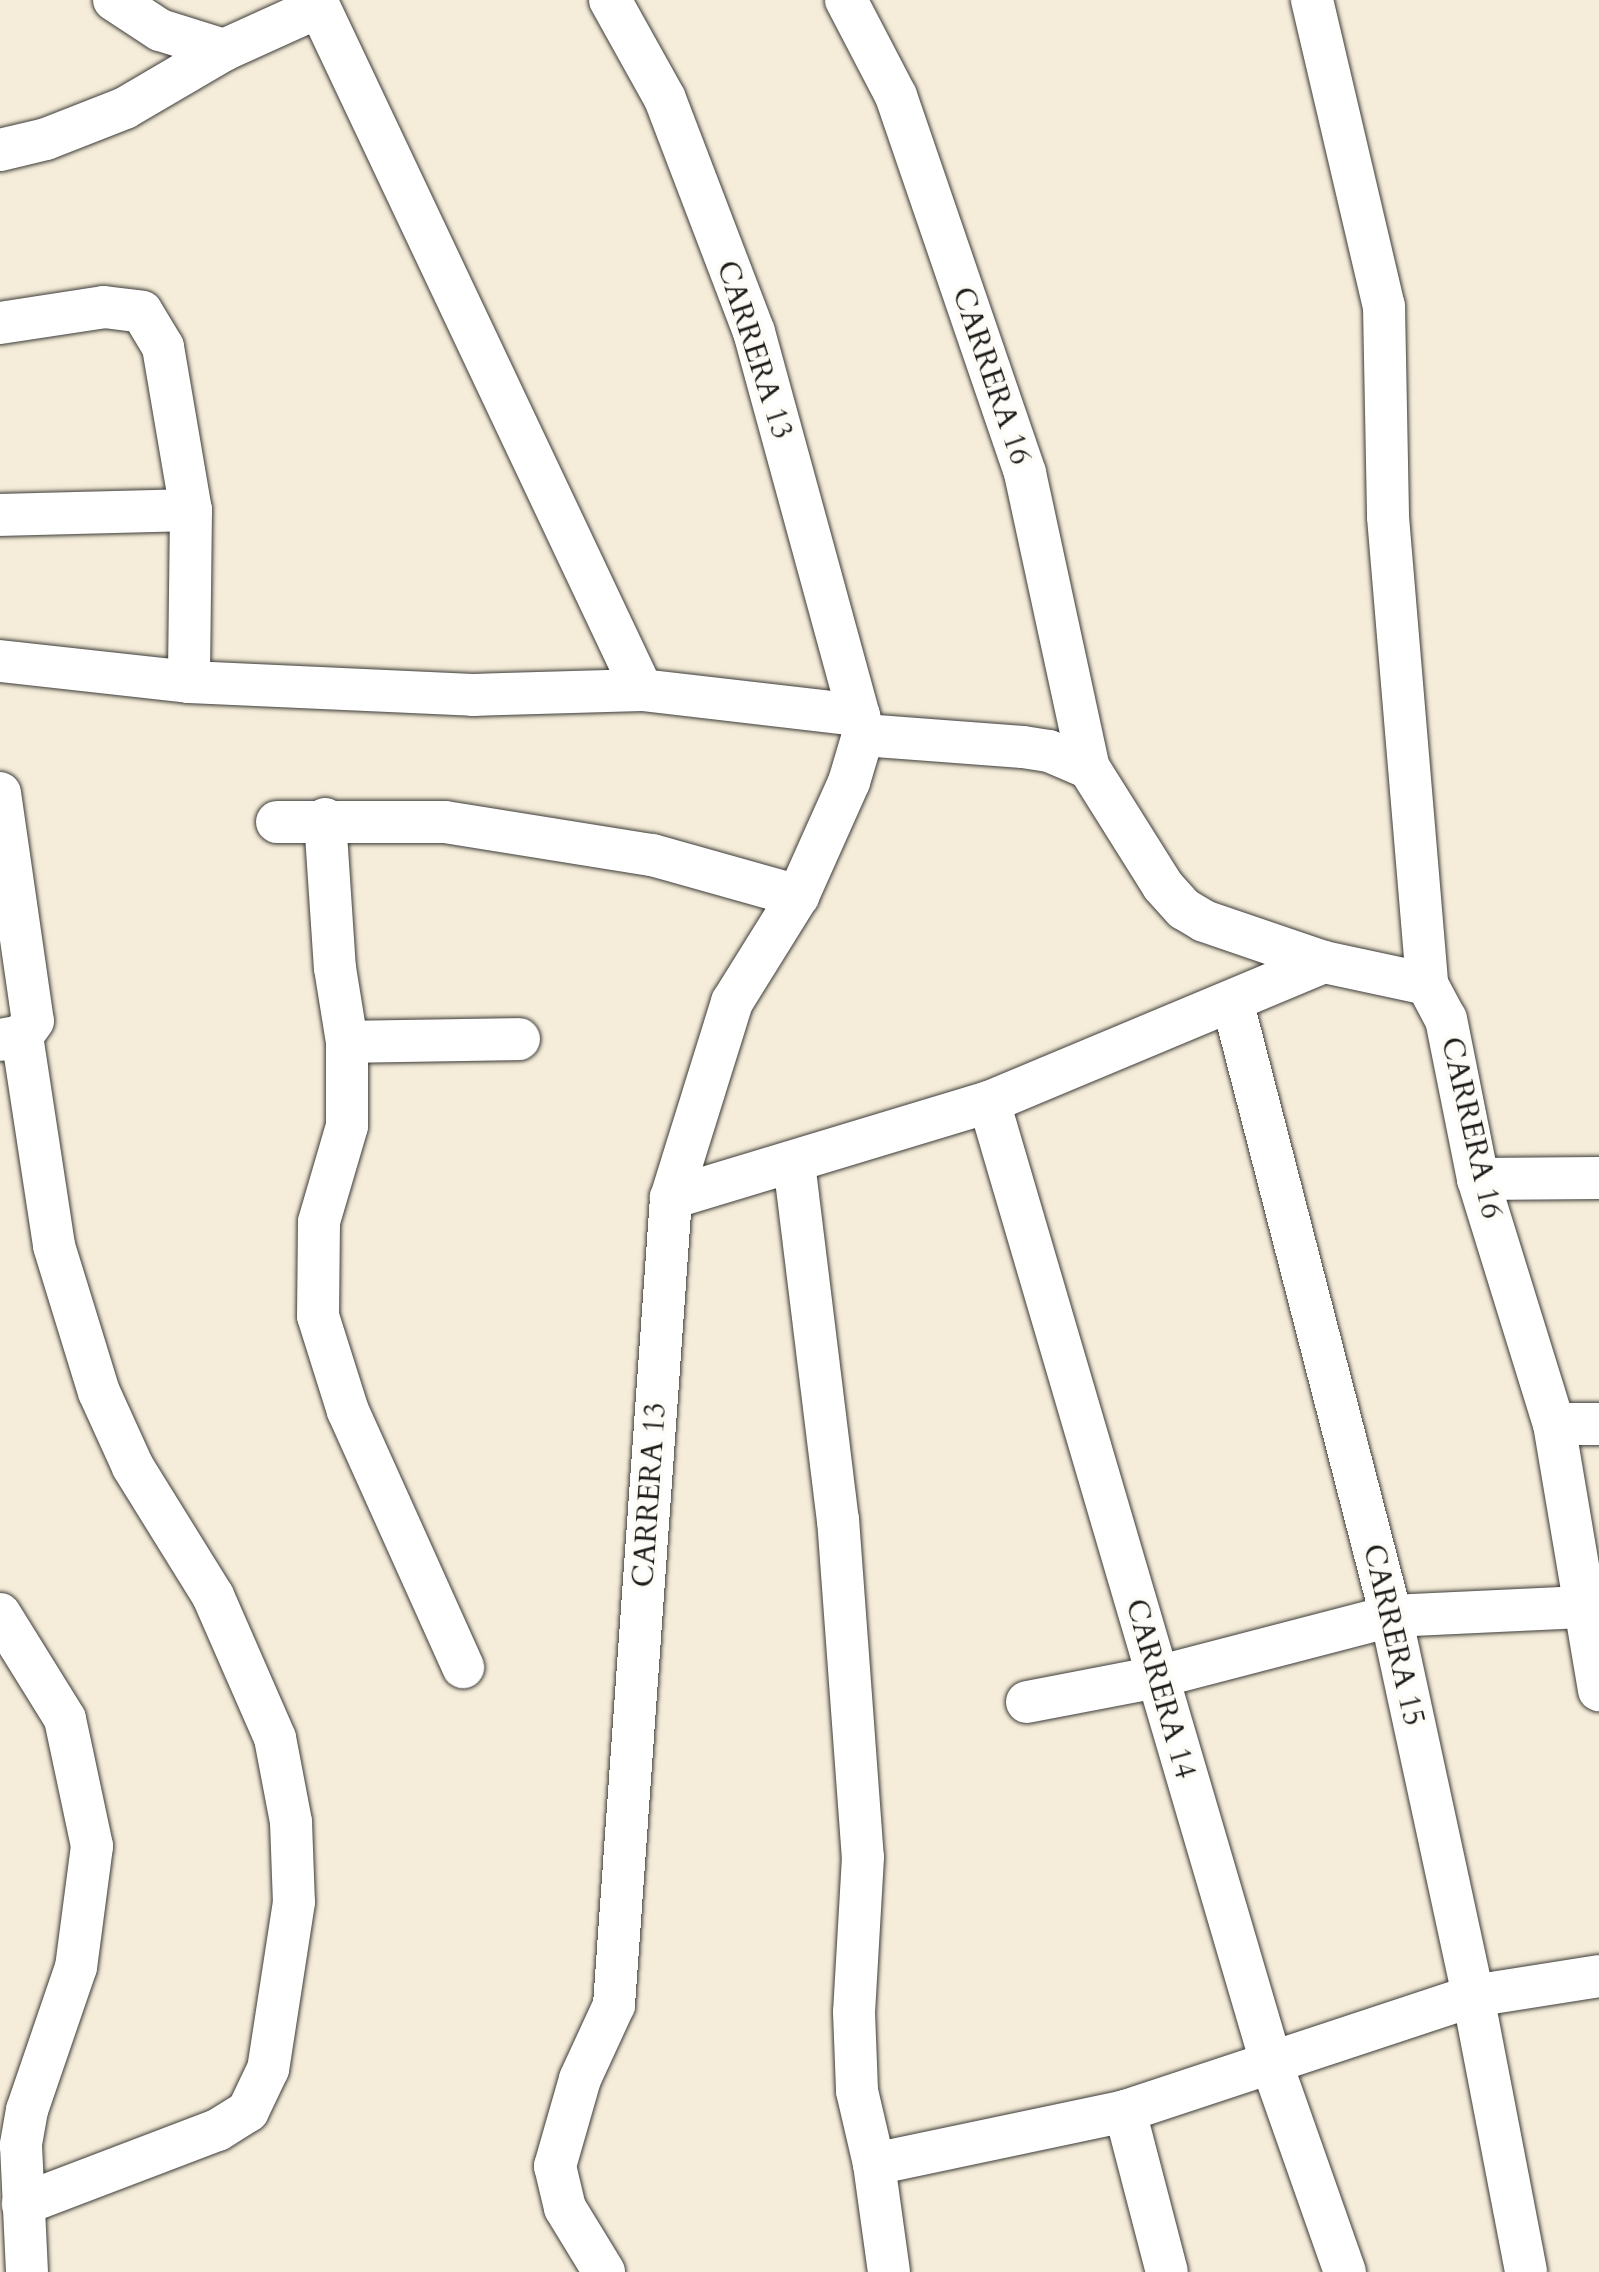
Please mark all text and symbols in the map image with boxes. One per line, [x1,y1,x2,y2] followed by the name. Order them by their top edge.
[708,256,800,444] street label: CARRERA 13
[944,283,1038,469] street label: CARRERA 16
[1433,1034,1509,1222] street label: CARRERA 16
[626,1401,674,1589] street label: CARRERA 13
[1355,1541,1431,1729] street label: CARRERA 15
[1117,1595,1203,1783] street label: CARRERA 14

